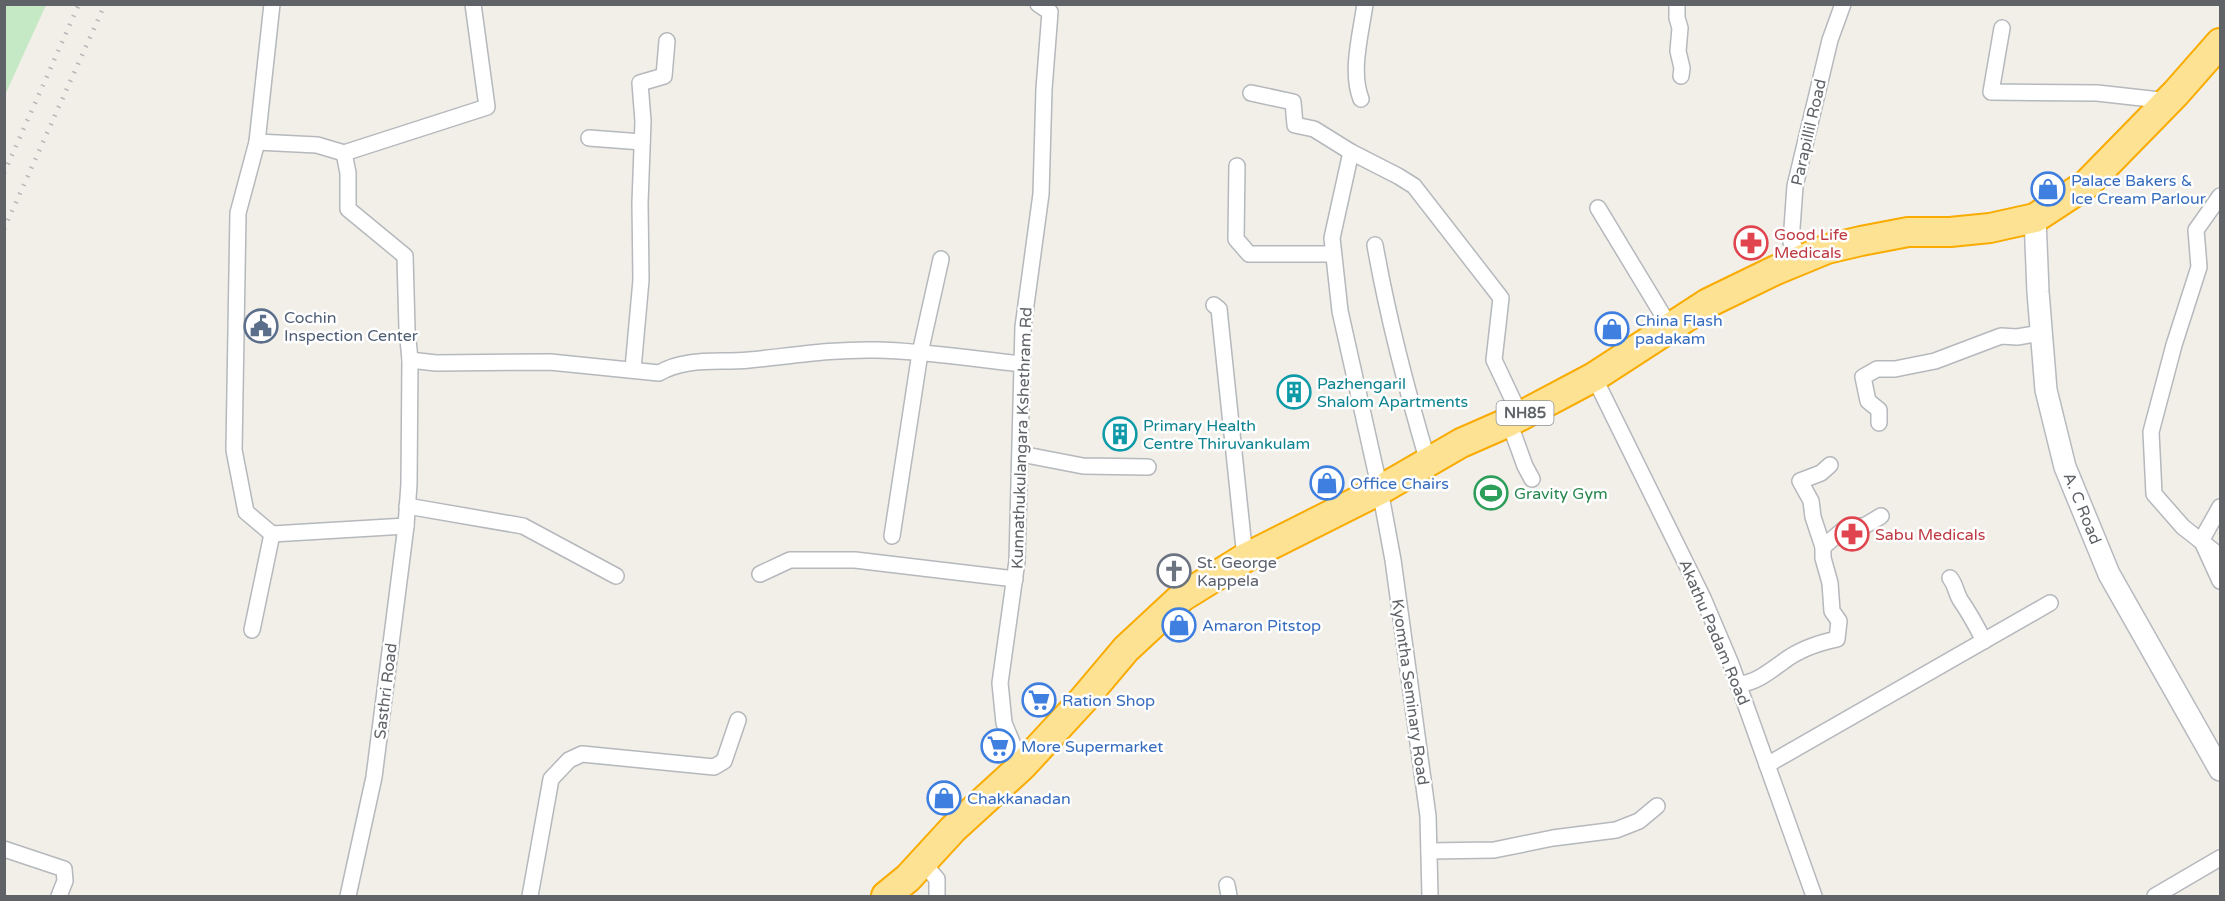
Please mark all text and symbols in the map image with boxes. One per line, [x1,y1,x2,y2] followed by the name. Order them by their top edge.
[1787,77,1831,188] street label: Parapillil Road
[2030,171,2066,207] shop icon: Palace Bakers & Ice Cream Parlour
[2071,171,2207,209] place label: Palace Bakers & Ice Cream Parlour
[1733,225,1769,261] pharmacy icon: Good Life Medicals
[1774,225,1848,263] place label: Good Life Medicals
[1007,307,1037,569] street label: Kunnathukulangara Kshethram Rd
[243,308,279,344] public building icon: Cochin Inspection Center
[284,308,419,346] place label: Cochin Inspection Center
[1594,311,1630,347] shop icon: China Flash padakam
[1635,311,1723,349] place label: China Flash padakam
[1276,374,1312,410] building icon: Pazhengaril Shalom Apartments
[1317,374,1468,412] place label: Pazhengaril Shalom Apartments
[1496,401,1553,425] road number: NH85
[1102,416,1138,452] building icon: Primary Health Centre Thiruvankulam
[1143,416,1310,454] place label: Primary Health Centre Thiruvankulam
[1309,465,1345,501] shop icon: Office Chairs
[2059,470,2106,547] street label: A. C Road
[1350,474,1449,494] place label: Office Chairs
[1473,475,1509,511] sports icon: Gravity Gym
[1514,484,1608,504] place label: Gravity Gym
[1834,516,1870,552] pharmacy icon: Sabu Medicals
[1875,525,1985,545] place label: Sabu Medicals
[1156,553,1192,589] church icon: St. George Kappela
[1197,553,1277,591] place label: St. George Kappela
[1674,557,1754,708] street label: Akathu Padam Road
[1387,598,1433,787] street label: Kyomtha Seminary Road
[1161,607,1197,643] shop icon: Amaron Pitstop
[1202,616,1321,636] place label: Amaron Pitstop
[370,642,402,740] street label: Sasthri Road
[1021,682,1057,718] supermarket icon: Ration Shop
[1062,691,1155,711] place label: Ration Shop
[980,728,1016,764] supermarket icon: More Supermarket
[1021,737,1163,757] place label: More Supermarket
[926,780,962,816] shop icon: Chakkanadan
[967,789,1071,809] place label: Chakkanadan

